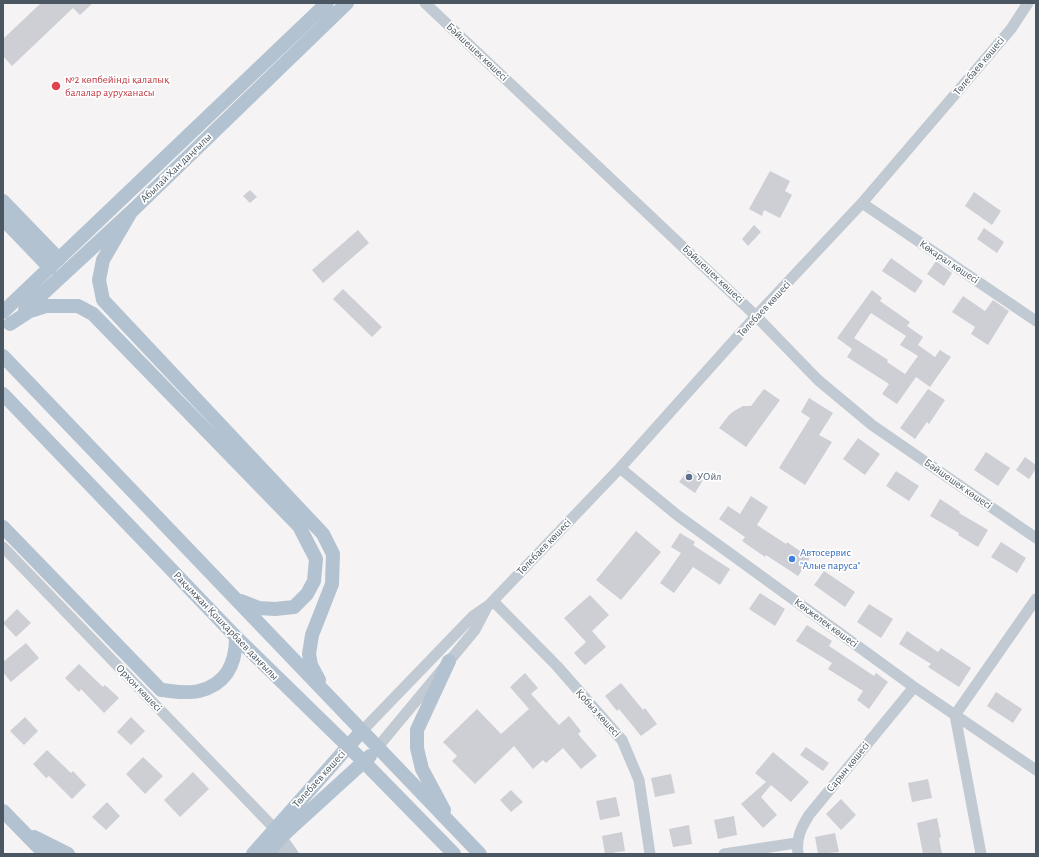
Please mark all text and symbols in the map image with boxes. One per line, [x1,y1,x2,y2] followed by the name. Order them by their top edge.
[443,20,511,84] street label: Бәйшешек көшесі
[951,34,1007,98] street label: Төлебаев көшесі
[65,73,169,99] place label: №2 көпбейінді қалалық балалар ауруханасы
[50,80,62,92] marker: №2 көпбейінді қалалық балалар ауруханасы
[138,131,214,205] street label: Абылай Хан даңғылы
[917,237,981,287] street label: Көкарал көшесі
[679,242,747,306] street label: Бәйшешек көшесі
[734,278,794,340] street label: Төлебаев көшесі
[922,456,994,512] street label: Бәйшешек көшесі
[697,470,721,484] place label: УОйл
[684,472,694,482] marker: УОйл
[514,516,574,578] street label: Төлебаев көшесі
[800,546,860,572] place label: Автосервис "Алые паруса"
[787,554,797,564] marker: Автосервис "Алые паруса"
[171,569,281,683] street label: Рақымжан Қошқарбаев даңғылы
[792,595,860,651] street label: Көкжелек көшесі
[113,662,165,714] street label: Орхон көшесі
[573,686,623,740] street label: Қобыз көшесі
[824,739,872,795] street label: Сарын көшесі
[290,748,348,810] street label: Төлебаев көшесі

